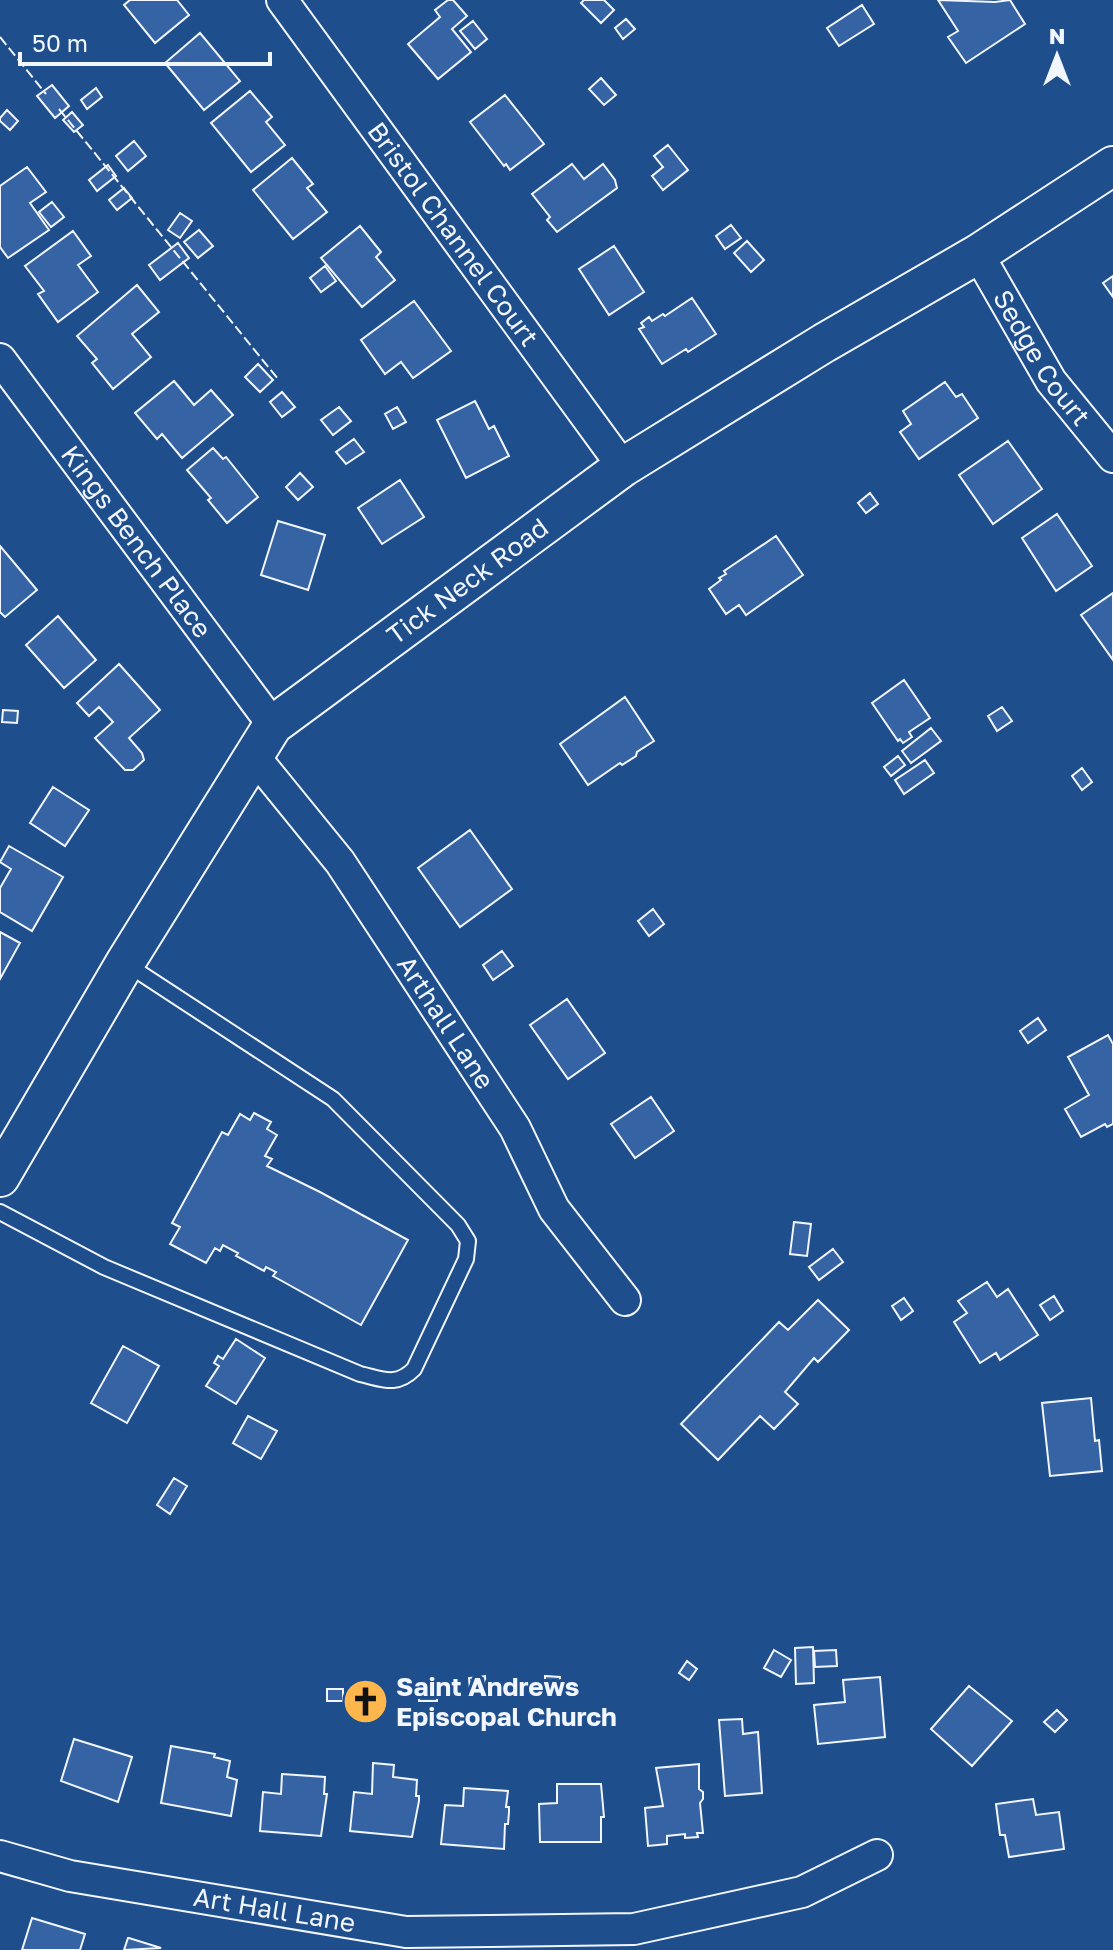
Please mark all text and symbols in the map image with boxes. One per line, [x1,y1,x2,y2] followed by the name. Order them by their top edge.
[20,16,270,66] scale bar
[1017,16,1097,96] north arrow
[1049,22,1065,49] text: N
[32,28,88,57] text: 50 m
[361,116,545,352] street label: Bristol Channel Court
[987,284,1097,432] street label: Sedge Court
[55,439,218,644] street label: Kings Bench Place
[381,511,554,651] street label: Tick Neck Road
[391,950,501,1095] street label: Arthall Lane
[396,1671,617,1732] place label: Saint Andrews Episcopal Church
[341,1678,389,1726] church icon: Saint Andrews Episcopal Church
[191,1881,358,1938] street label: Art Hall Lane

